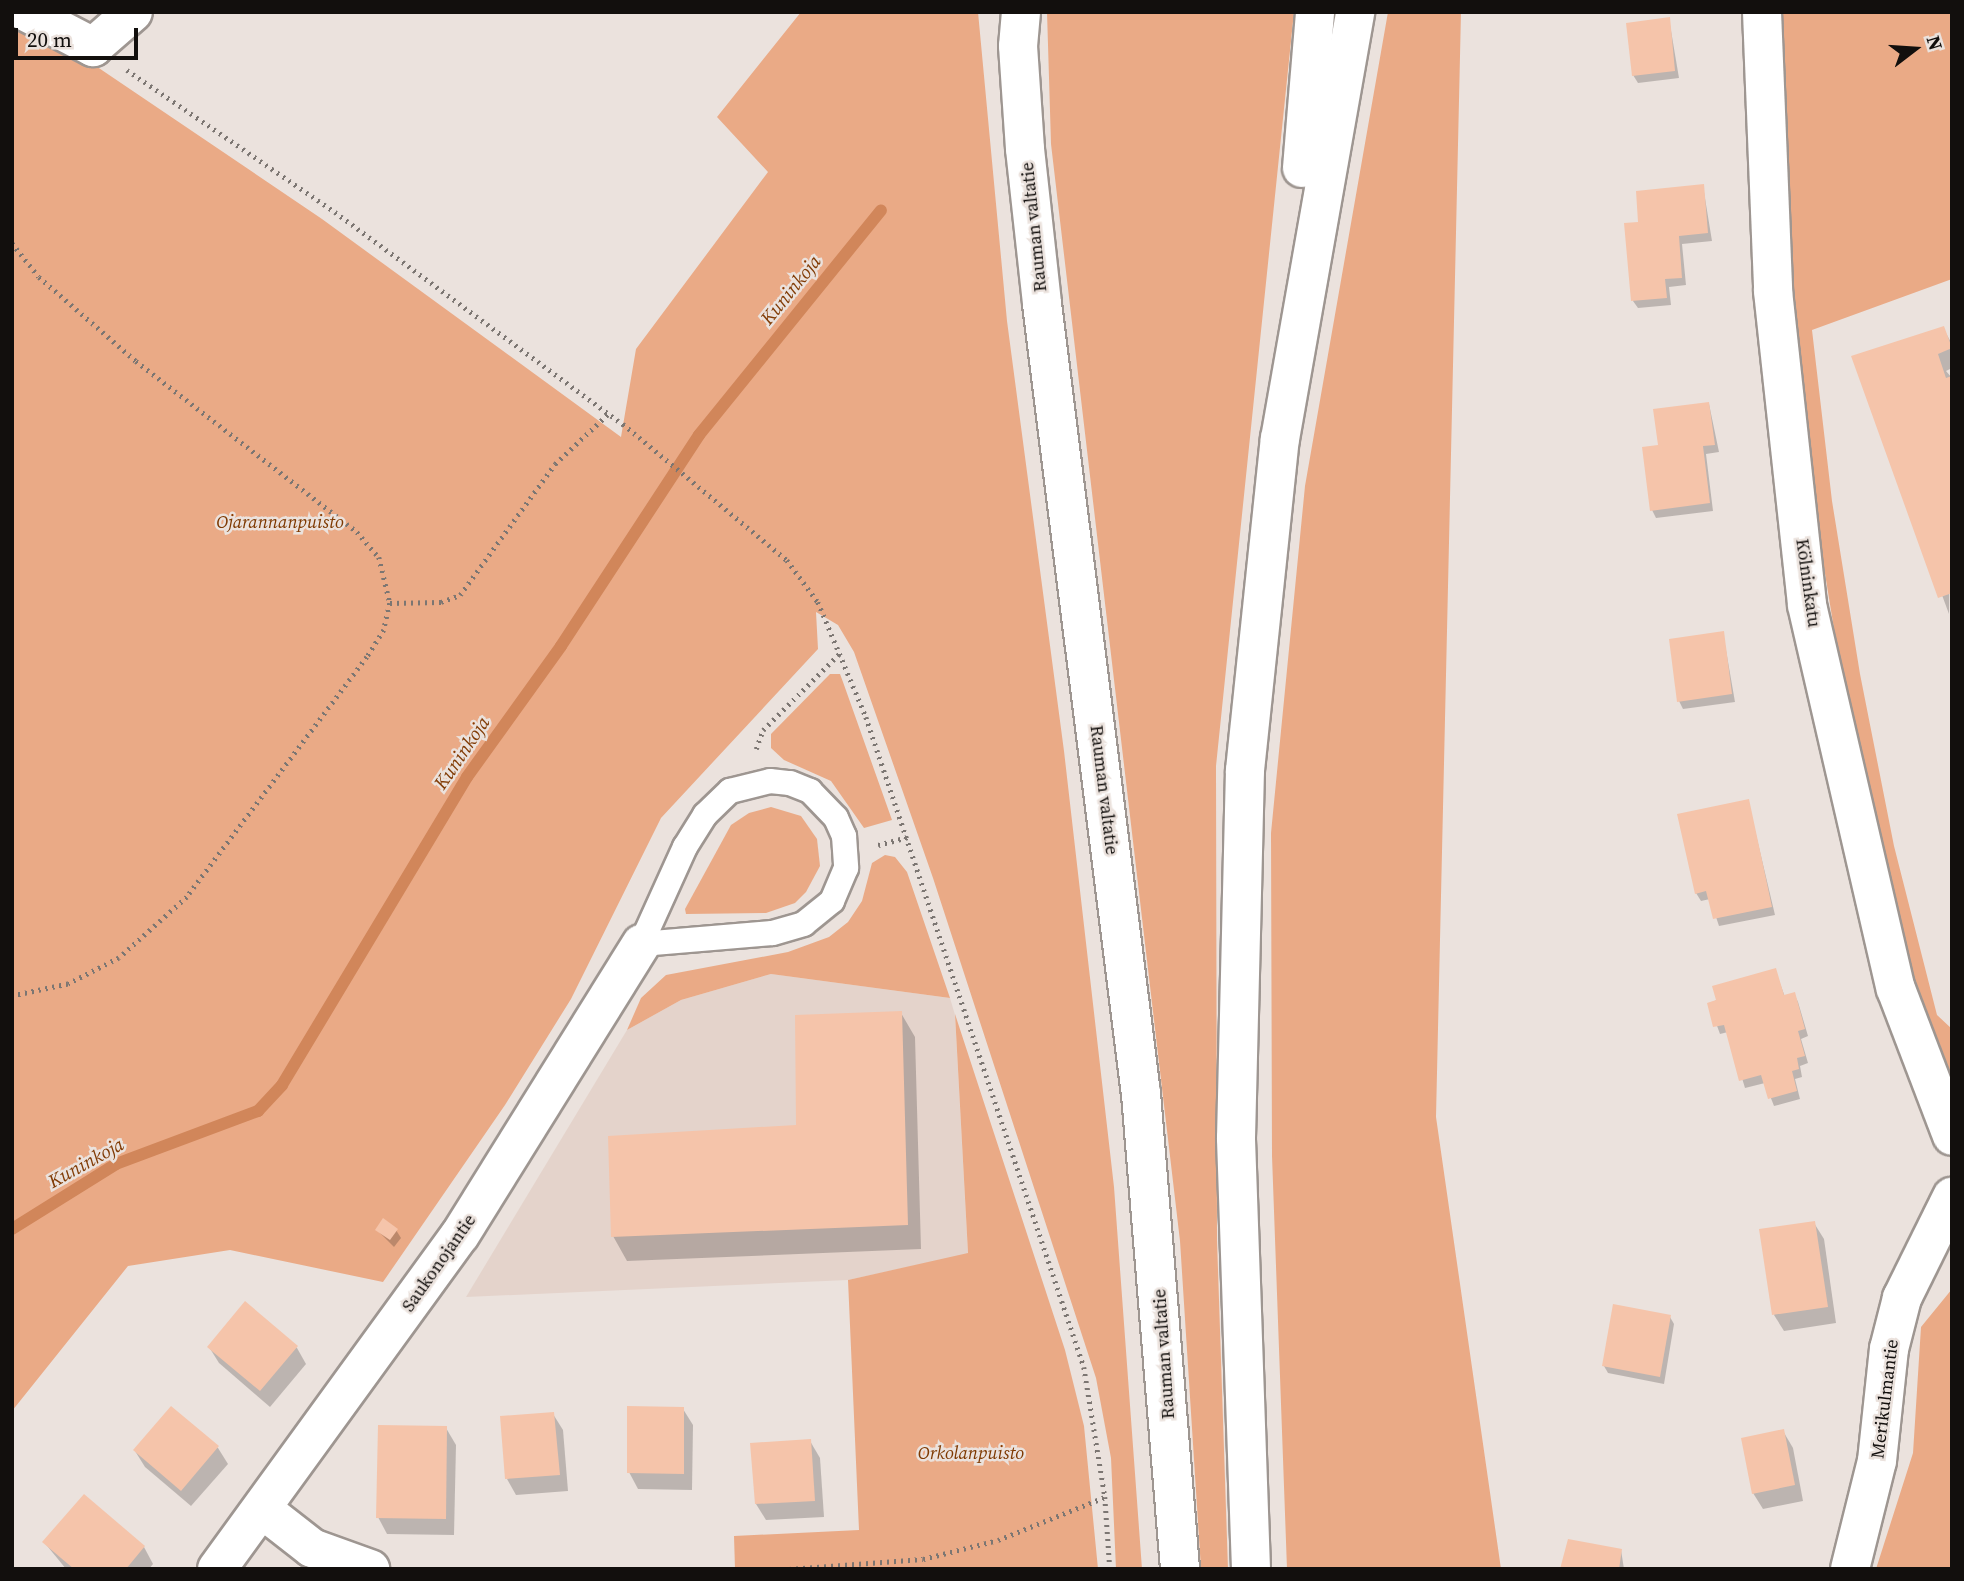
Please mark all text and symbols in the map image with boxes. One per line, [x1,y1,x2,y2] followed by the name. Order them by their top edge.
[18,14,142,58] scale bar
[1880,14,1950,84] north arrow
[27,25,72,54] text: 20 m
[1921,32,1950,53] text: N
[1016,161,1052,293] street label: Rauman valtatie
[756,251,826,329] water label: Kuninkoja
[216,511,344,533] park label: Ojarannanpuisto
[1791,537,1825,629] street label: Kölninkatu
[429,712,495,794] water label: Kuninkoja
[1085,724,1123,856] street label: Rauman valtatie
[44,1133,128,1193] water label: Kuninkoja
[397,1210,481,1316] street label: Saukonojantie
[1149,1288,1179,1420] street label: Rauman valtatie
[1867,1338,1903,1460] street label: Merikulmantie
[918,1442,1024,1464] park label: Orkolanpuisto

